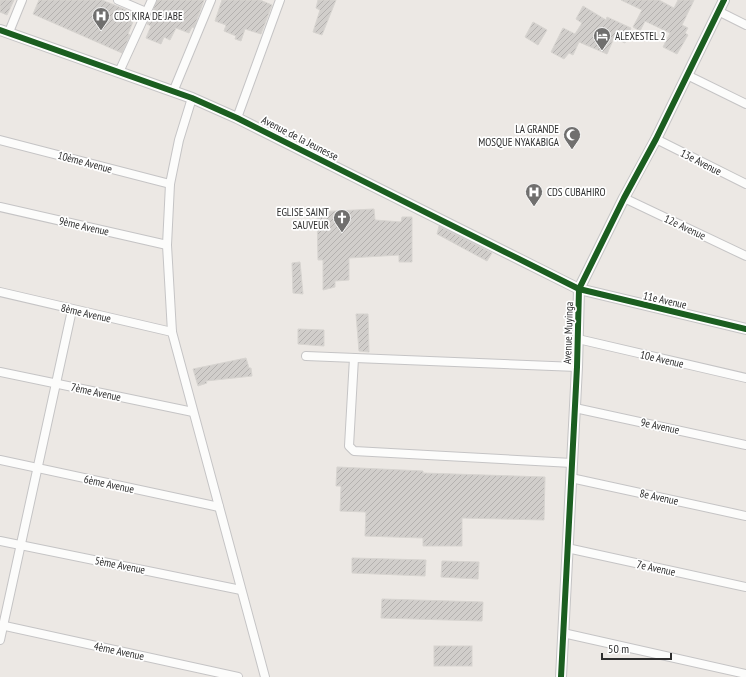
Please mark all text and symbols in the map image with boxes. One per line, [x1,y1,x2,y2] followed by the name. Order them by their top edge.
[91,6,111,31] hospital icon: CDS KIRA DE JABE
[114,9,183,23] place label: CDS KIRA DE JABE
[592,26,612,51] hotel icon: ALEXESTEL 2
[615,29,666,43] place label: ALEXESTEL 2
[259,113,341,164] street label: Avenue de la Jeunesse
[478,122,560,149] place label: LA GRANDE MOSQUE NYAKABIGA
[562,125,582,150] mosque icon: LA GRANDE MOSQUE NYAKABIGA
[678,146,724,178] street label: 13e Avenue
[56,148,114,176] street label: 10ème Avenue
[524,182,544,207] hospital icon: CDS CUBAHIRO
[547,185,605,199] place label: CDS CUBAHIRO
[277,205,329,232] place label: EGLISE SAINT SAUVEUR
[332,208,352,233] church icon: EGLISE SAINT SAUVEUR
[662,211,708,243] street label: 12e Avenue
[58,213,111,239] street label: 9ème Avenue
[642,288,689,312] street label: 11e Avenue
[60,300,113,326] street label: 8ème Avenue
[560,302,576,364] street label: Avenue Muyinga
[639,347,686,371] street label: 10e Avenue
[70,380,123,404] street label: 7ème Avenue
[639,415,681,437] street label: 9e Avenue
[83,472,136,496] street label: 6ème Avenue
[638,486,680,508] street label: 8e Avenue
[94,553,147,577] street label: 5ème Avenue
[635,557,677,579] street label: 7e Avenue
[602,635,671,661] scale bar
[93,639,146,663] street label: 4ème Avenue
[608,641,629,656] text: 50 m

